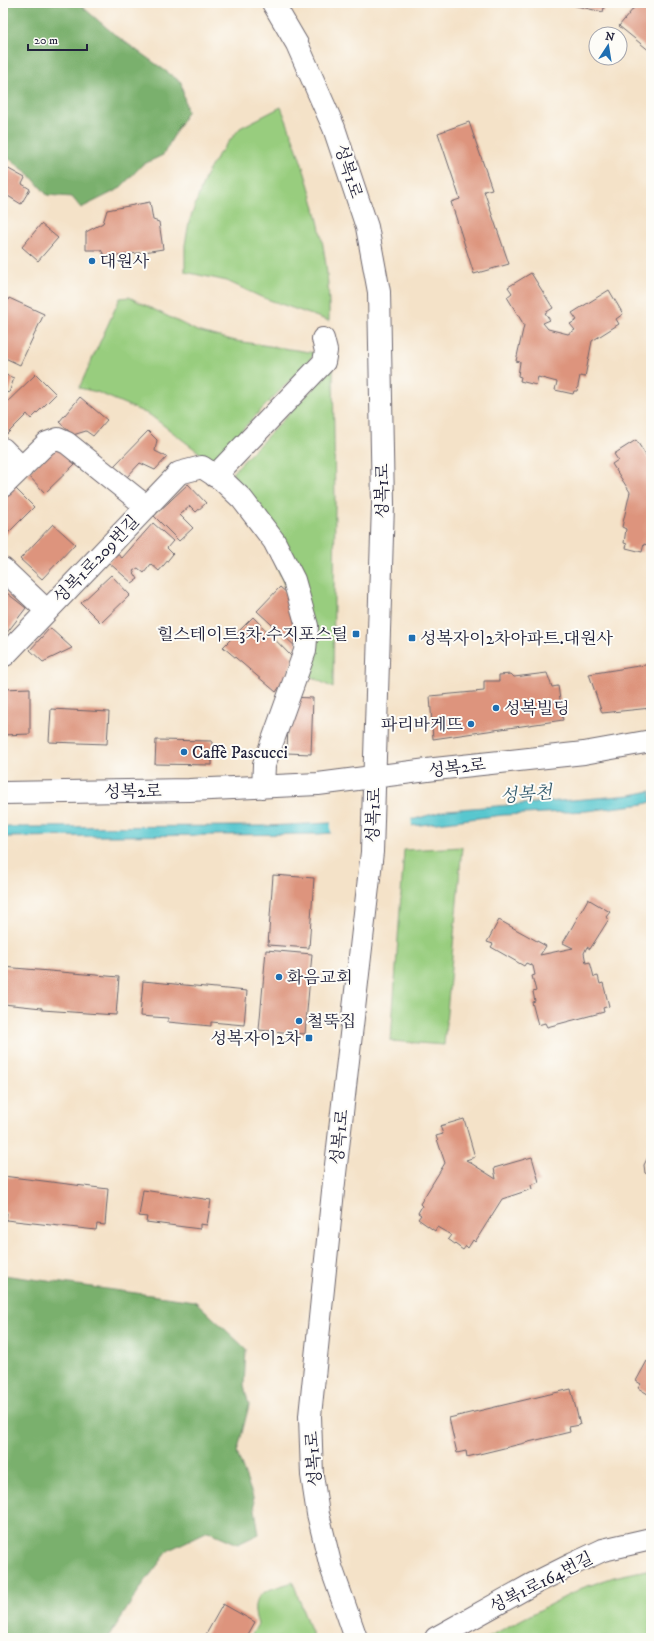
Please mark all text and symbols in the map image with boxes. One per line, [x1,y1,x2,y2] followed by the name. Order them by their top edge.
[28,26,87,52] scale bar
[588,26,628,66] north arrow
[604,29,616,45] text: N
[34,33,58,48] text: 20 m
[329,142,367,202] street label: 성복1로
[100,251,150,273] place label: 대원사
[87,256,97,266] marker: 대원사
[372,463,394,519] street label: 성복1로
[49,511,144,608] street label: 성복1로209번길
[157,624,348,646] place label: 힐스테이트3차.수지포스틸
[420,628,614,650] place label: 성복자이2차아파트.대원사
[351,629,361,639] marker: 힐스테이트3차.수지포스틸
[407,633,417,643] marker: 성복자이2차아파트.대원사
[504,698,570,720] place label: 성복빌딩
[491,703,501,713] marker: 성복빌딩
[381,714,464,736] place label: 파리바게뜨
[466,719,476,729] marker: 파리바게뜨
[192,742,288,764] place label: Caffè Pascucci
[179,747,189,757] marker: Caffè Pascucci
[427,753,488,782] street label: 성복2로
[104,780,163,804] street label: 성복2로
[499,782,555,808] water label: 성복천
[362,786,386,843] street label: 성복1로
[287,967,353,989] place label: 화음교회
[274,972,284,982] marker: 화음교회
[307,1011,356,1033] place label: 철뚝집
[294,1016,304,1026] marker: 철뚝집
[211,1028,302,1050] place label: 성복자이2차
[304,1033,314,1043] marker: 성복자이2차
[326,1108,354,1166] street label: 성복1로
[301,1430,327,1487] street label: 성복1로
[486,1547,597,1618] street label: 성복1로164번길

